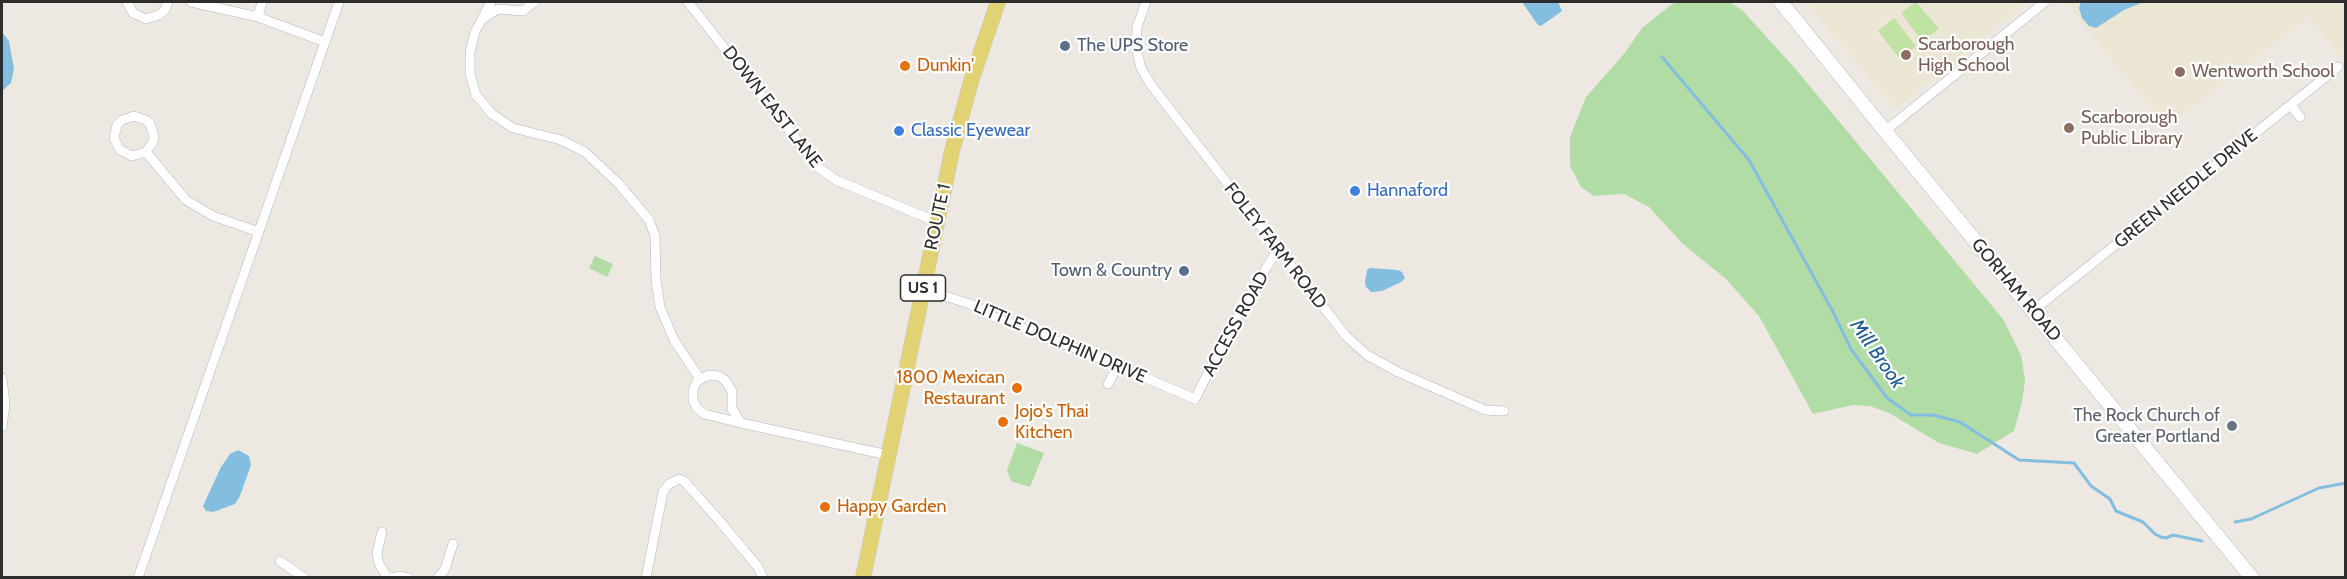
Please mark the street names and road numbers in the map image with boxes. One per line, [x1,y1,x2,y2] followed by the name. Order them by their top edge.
[718,42,826,172] street label: DOWN EAST LANE
[2110,125,2262,253] street label: GREEN NEEDLE DRIVE
[1219,179,1331,313] street label: FOLEY FARM ROAD
[920,182,956,252] street label: ROUTE 1
[1967,234,2065,346] street label: GORHAM ROAD
[1198,268,1274,380] street label: ACCESS ROAD
[900,275,946,301] road number: US 1
[970,296,1150,388] street label: LITTLE DOLPHIN DRIVE

